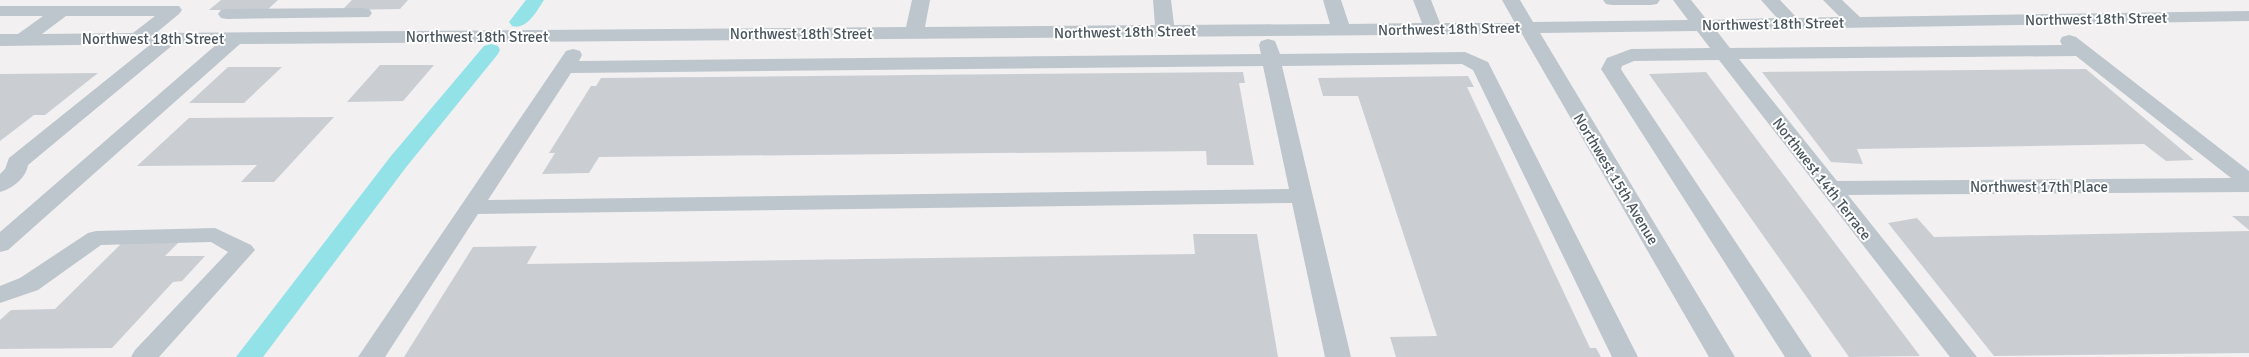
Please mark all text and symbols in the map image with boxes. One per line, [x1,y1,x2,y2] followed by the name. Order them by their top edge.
[2025,9,2167,29] street label: Northwest 18th Street
[1702,14,1844,34] street label: Northwest 18th Street
[1378,19,1520,39] street label: Northwest 18th Street
[1054,22,1196,42] street label: Northwest 18th Street
[730,25,872,43] street label: Northwest 18th Street
[406,28,548,46] street label: Northwest 18th Street
[82,30,224,48] street label: Northwest 18th Street
[1570,110,1662,248] street label: Northwest 15th Avenue
[1769,114,1875,244] street label: Northwest 14th Terrace
[1970,178,2108,196] street label: Northwest 17th Place

